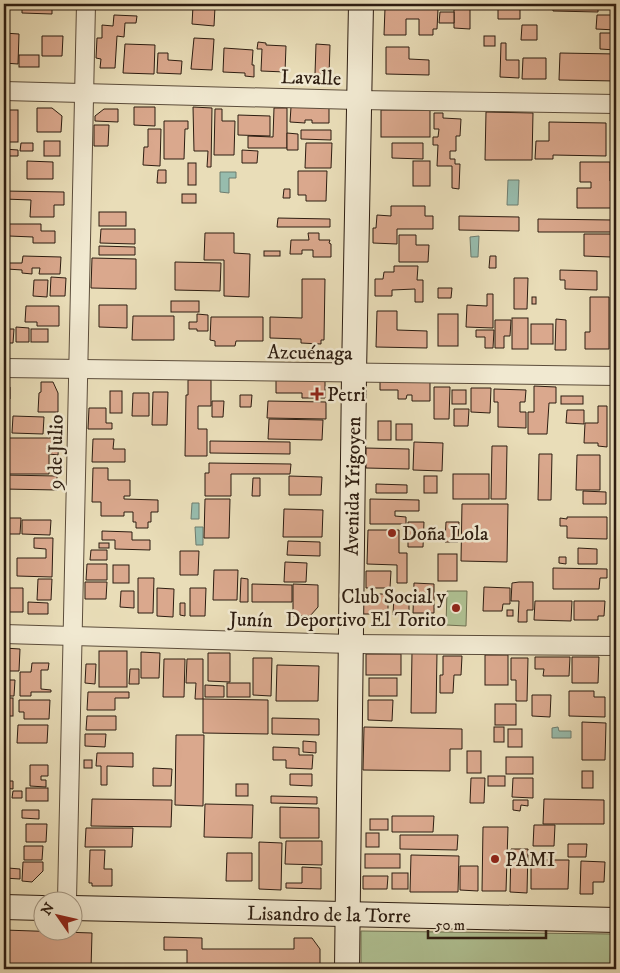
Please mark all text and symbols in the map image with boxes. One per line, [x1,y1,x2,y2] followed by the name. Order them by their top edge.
[280,65,342,92] street label: Lavalle
[267,340,353,367] street label: Azcuénaga
[327,383,366,408] place label: Petri
[311,388,323,400] marker: Petri
[43,414,70,491] street label: 9 de Julio
[340,416,367,556] street label: Avenida Yrigoyen
[402,522,489,547] place label: Doña Lola
[386,527,398,539] marker: Doña Lola
[286,585,446,633] place label: Club Social y Deportivo El Torito
[450,602,462,614] marker: Club Social y Deportivo El Torito
[227,607,274,634] street label: Junín
[505,848,555,873] place label: PAMI
[489,853,501,865] marker: PAMI
[32,890,82,940] north arrow
[37,899,59,919] text: N
[247,902,411,929] street label: Lisandro de la Torre
[428,908,545,940] scale bar
[435,916,465,935] text: 50 m

